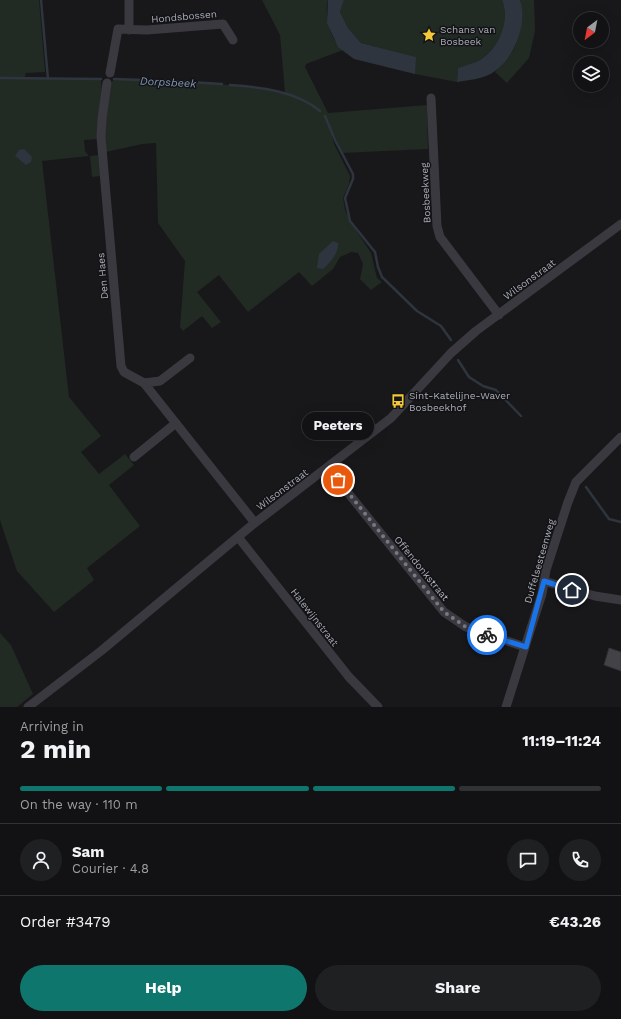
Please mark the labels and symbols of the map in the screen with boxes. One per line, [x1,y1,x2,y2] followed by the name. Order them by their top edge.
[151,8,217,25] street label: Hondsbossen
[573,12,609,48] north arrow
[440,24,495,47] place label: Schans van Bosbeek
[421,27,437,43] place icon: Schans van Bosbeek
[140,75,197,91] water label: Dorpsbeek
[418,162,433,224] street label: Bosbeekweg
[95,252,110,300] street label: Den Haes
[501,256,558,302] street label: Wilsonstraat
[409,390,510,413] place label: Sint-Katelijne-Waver Bosbeekhof
[390,393,406,409] bus stop icon: Sint-Katelijne-Waver Bosbeekhof
[302,412,374,440] callout: Peeters
[321,463,355,497] pin
[254,466,311,512] street label: Wilsonstraat
[522,517,557,605] street label: Duffelsesteenweg
[392,534,452,603] street label: Offendonkstraat
[555,573,589,607] pin
[289,586,341,649] street label: Halewijnstraat
[467,615,507,655] courier

